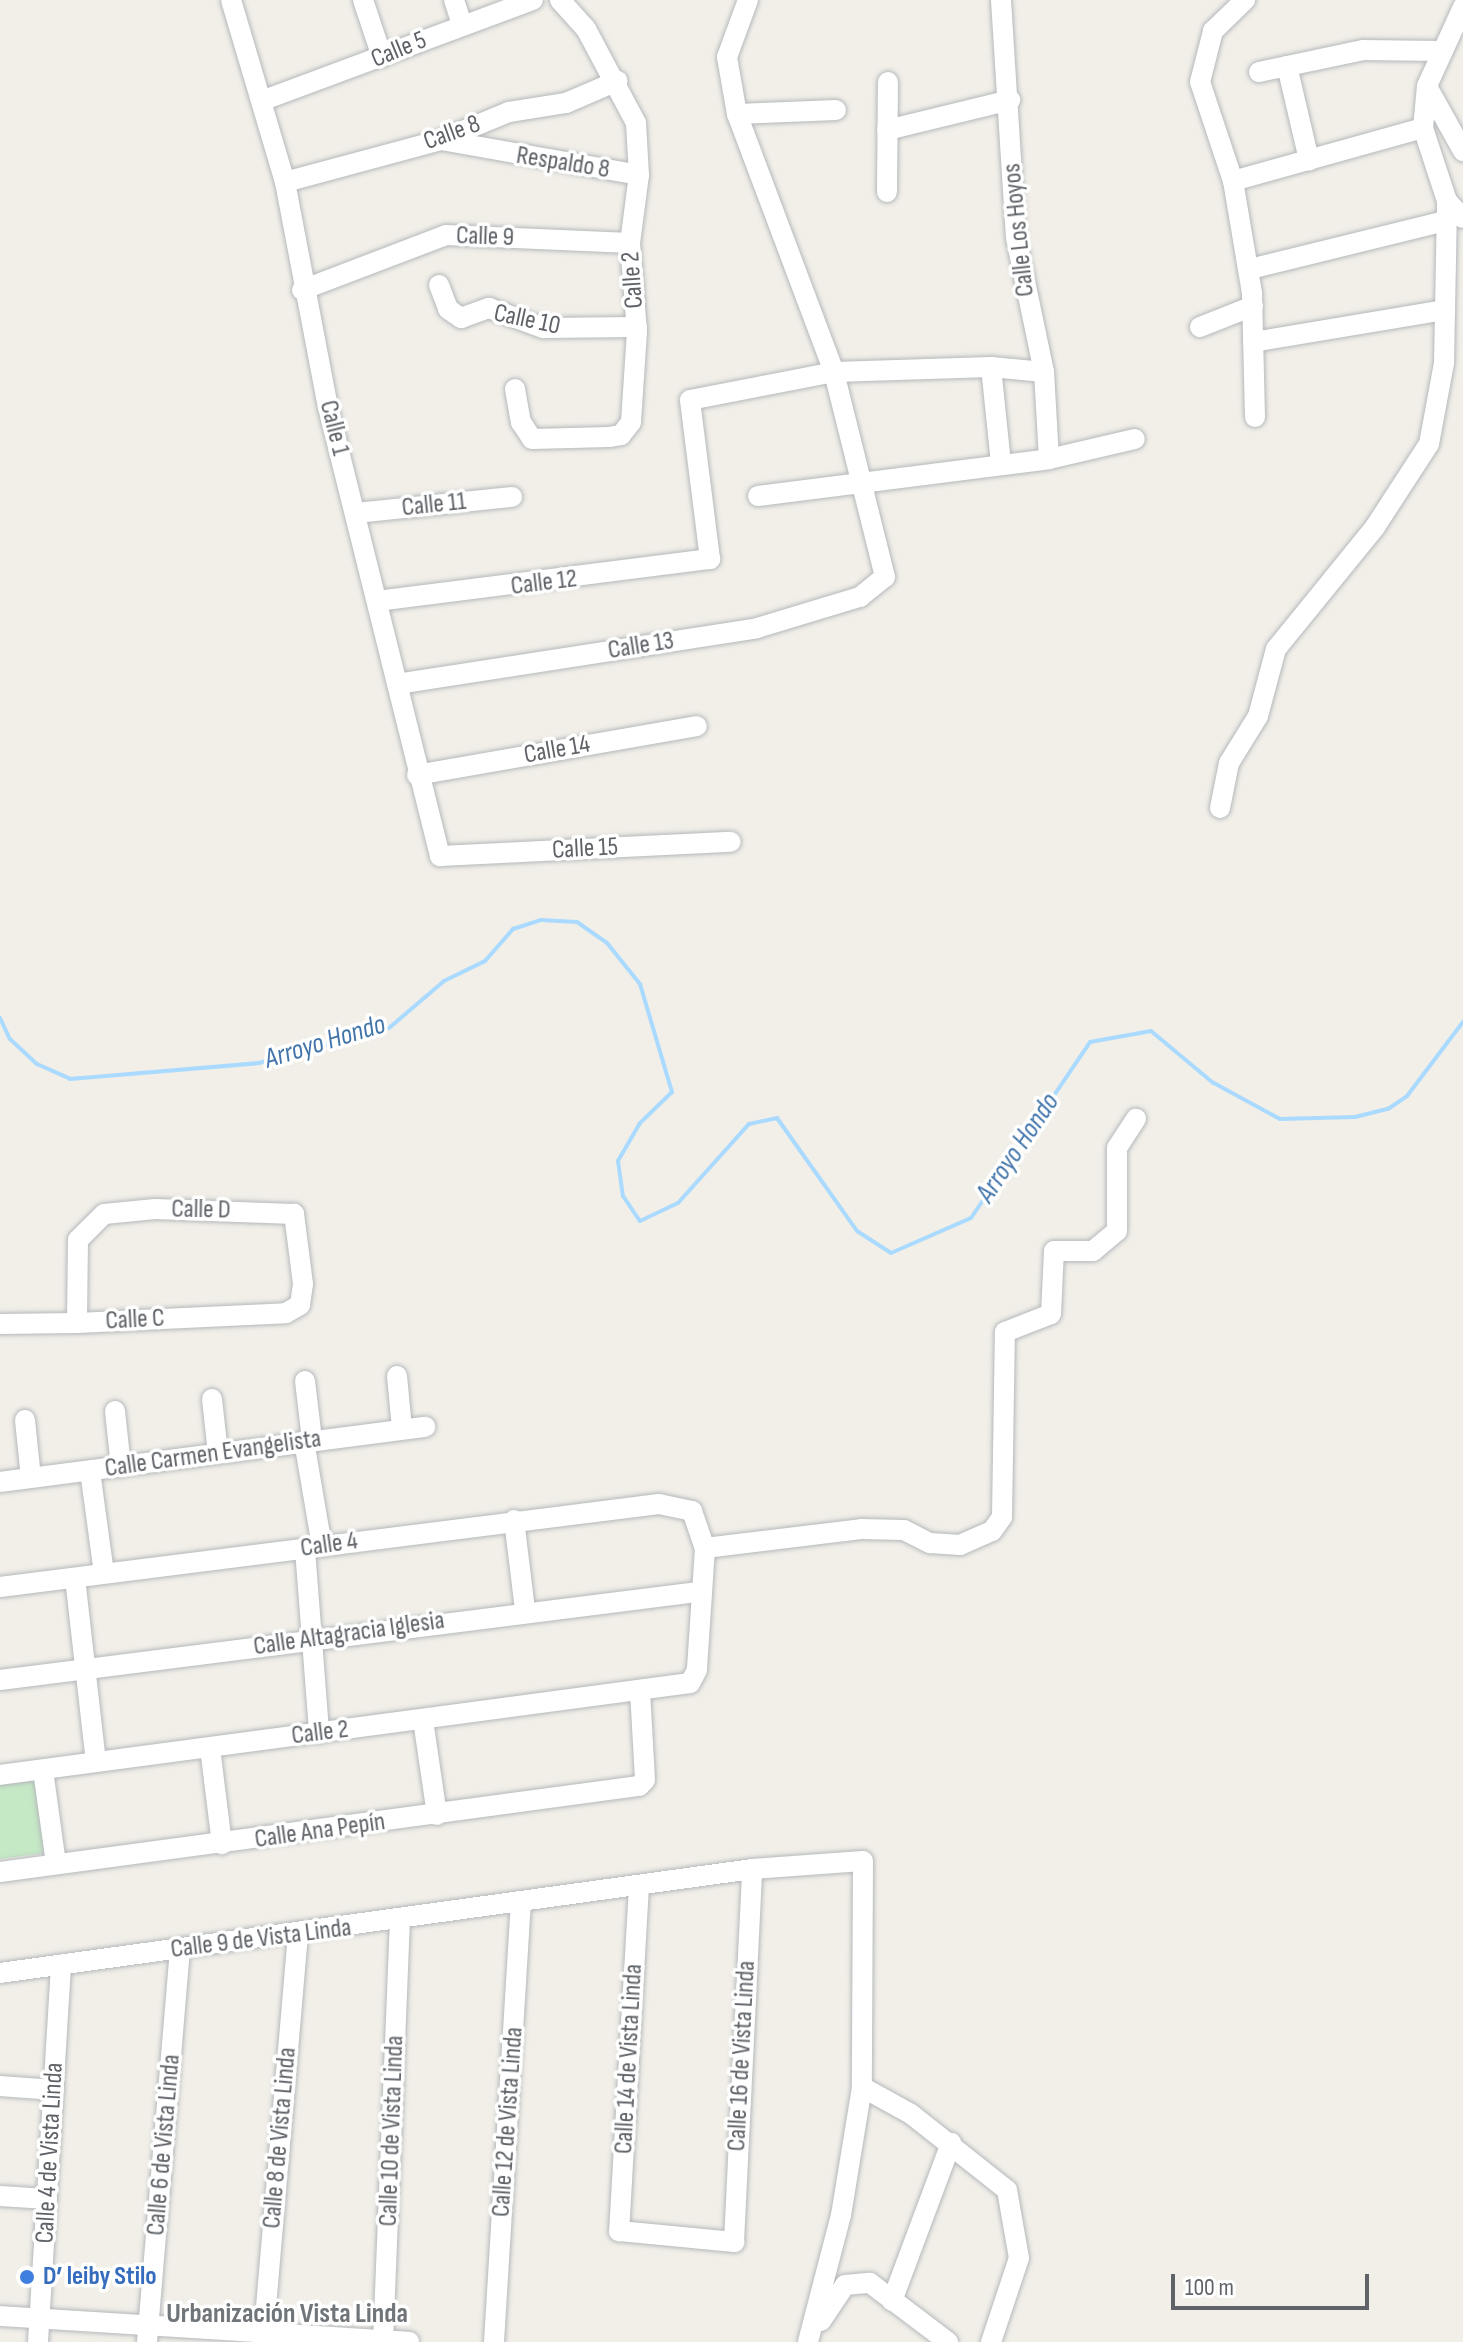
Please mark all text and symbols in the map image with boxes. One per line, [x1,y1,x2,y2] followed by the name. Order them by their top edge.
[367,25,431,75] street label: Calle 5
[419,108,485,158] street label: Calle 8
[514,140,612,186] street label: Respaldo 8
[996,162,1042,298] street label: Calle Los Hoyos
[455,220,515,254] street label: Calle 9
[615,250,651,310] street label: Calle 2
[491,298,563,342] street label: Calle 10
[312,397,356,459] street label: Calle 1
[400,486,468,524] street label: Calle 11
[509,563,579,603] street label: Calle 12
[606,625,676,667] street label: Calle 13
[522,729,592,771] street label: Calle 14
[551,832,619,866] street label: Calle 15
[260,1008,390,1076] water label: Arroyo Hondo
[969,1087,1067,1209] water label: Arroyo Hondo
[171,1194,231,1226] street label: Calle D
[105,1303,165,1337] street label: Calle C
[103,1423,323,1485] street label: Calle Carmen Evangelista
[298,1526,360,1564] street label: Calle 4
[252,1605,446,1663] street label: Calle Altagracia Iglesia
[290,1714,350,1752] street label: Calle 2
[253,1806,387,1856] street label: Calle Ana Pepín
[169,1912,353,1966] street label: Calle 9 de Vista Linda
[721,1960,763,2152] street label: Calle 16 de Vista Linda
[608,1963,650,2155] street label: Calle 14 de Vista Linda
[486,2026,530,2218] street label: Calle 12 de Vista Linda
[373,2035,411,2227] street label: Calle 10 de Vista Linda
[257,2046,303,2230] street label: Calle 8 de Vista Linda
[141,2053,187,2237] street label: Calle 6 de Vista Linda
[30,2062,70,2244] street label: Calle 4 de Vista Linda
[1175,2258,1373,2308] scale bar
[43,2261,157,2293] place label: D’ leiby Stilo
[18,2268,36,2286] marker: D’ leiby Stilo
[1185,2273,1234,2302] text: 100 m
[166,2297,408,2331] district label: Urbanización Vista Linda

